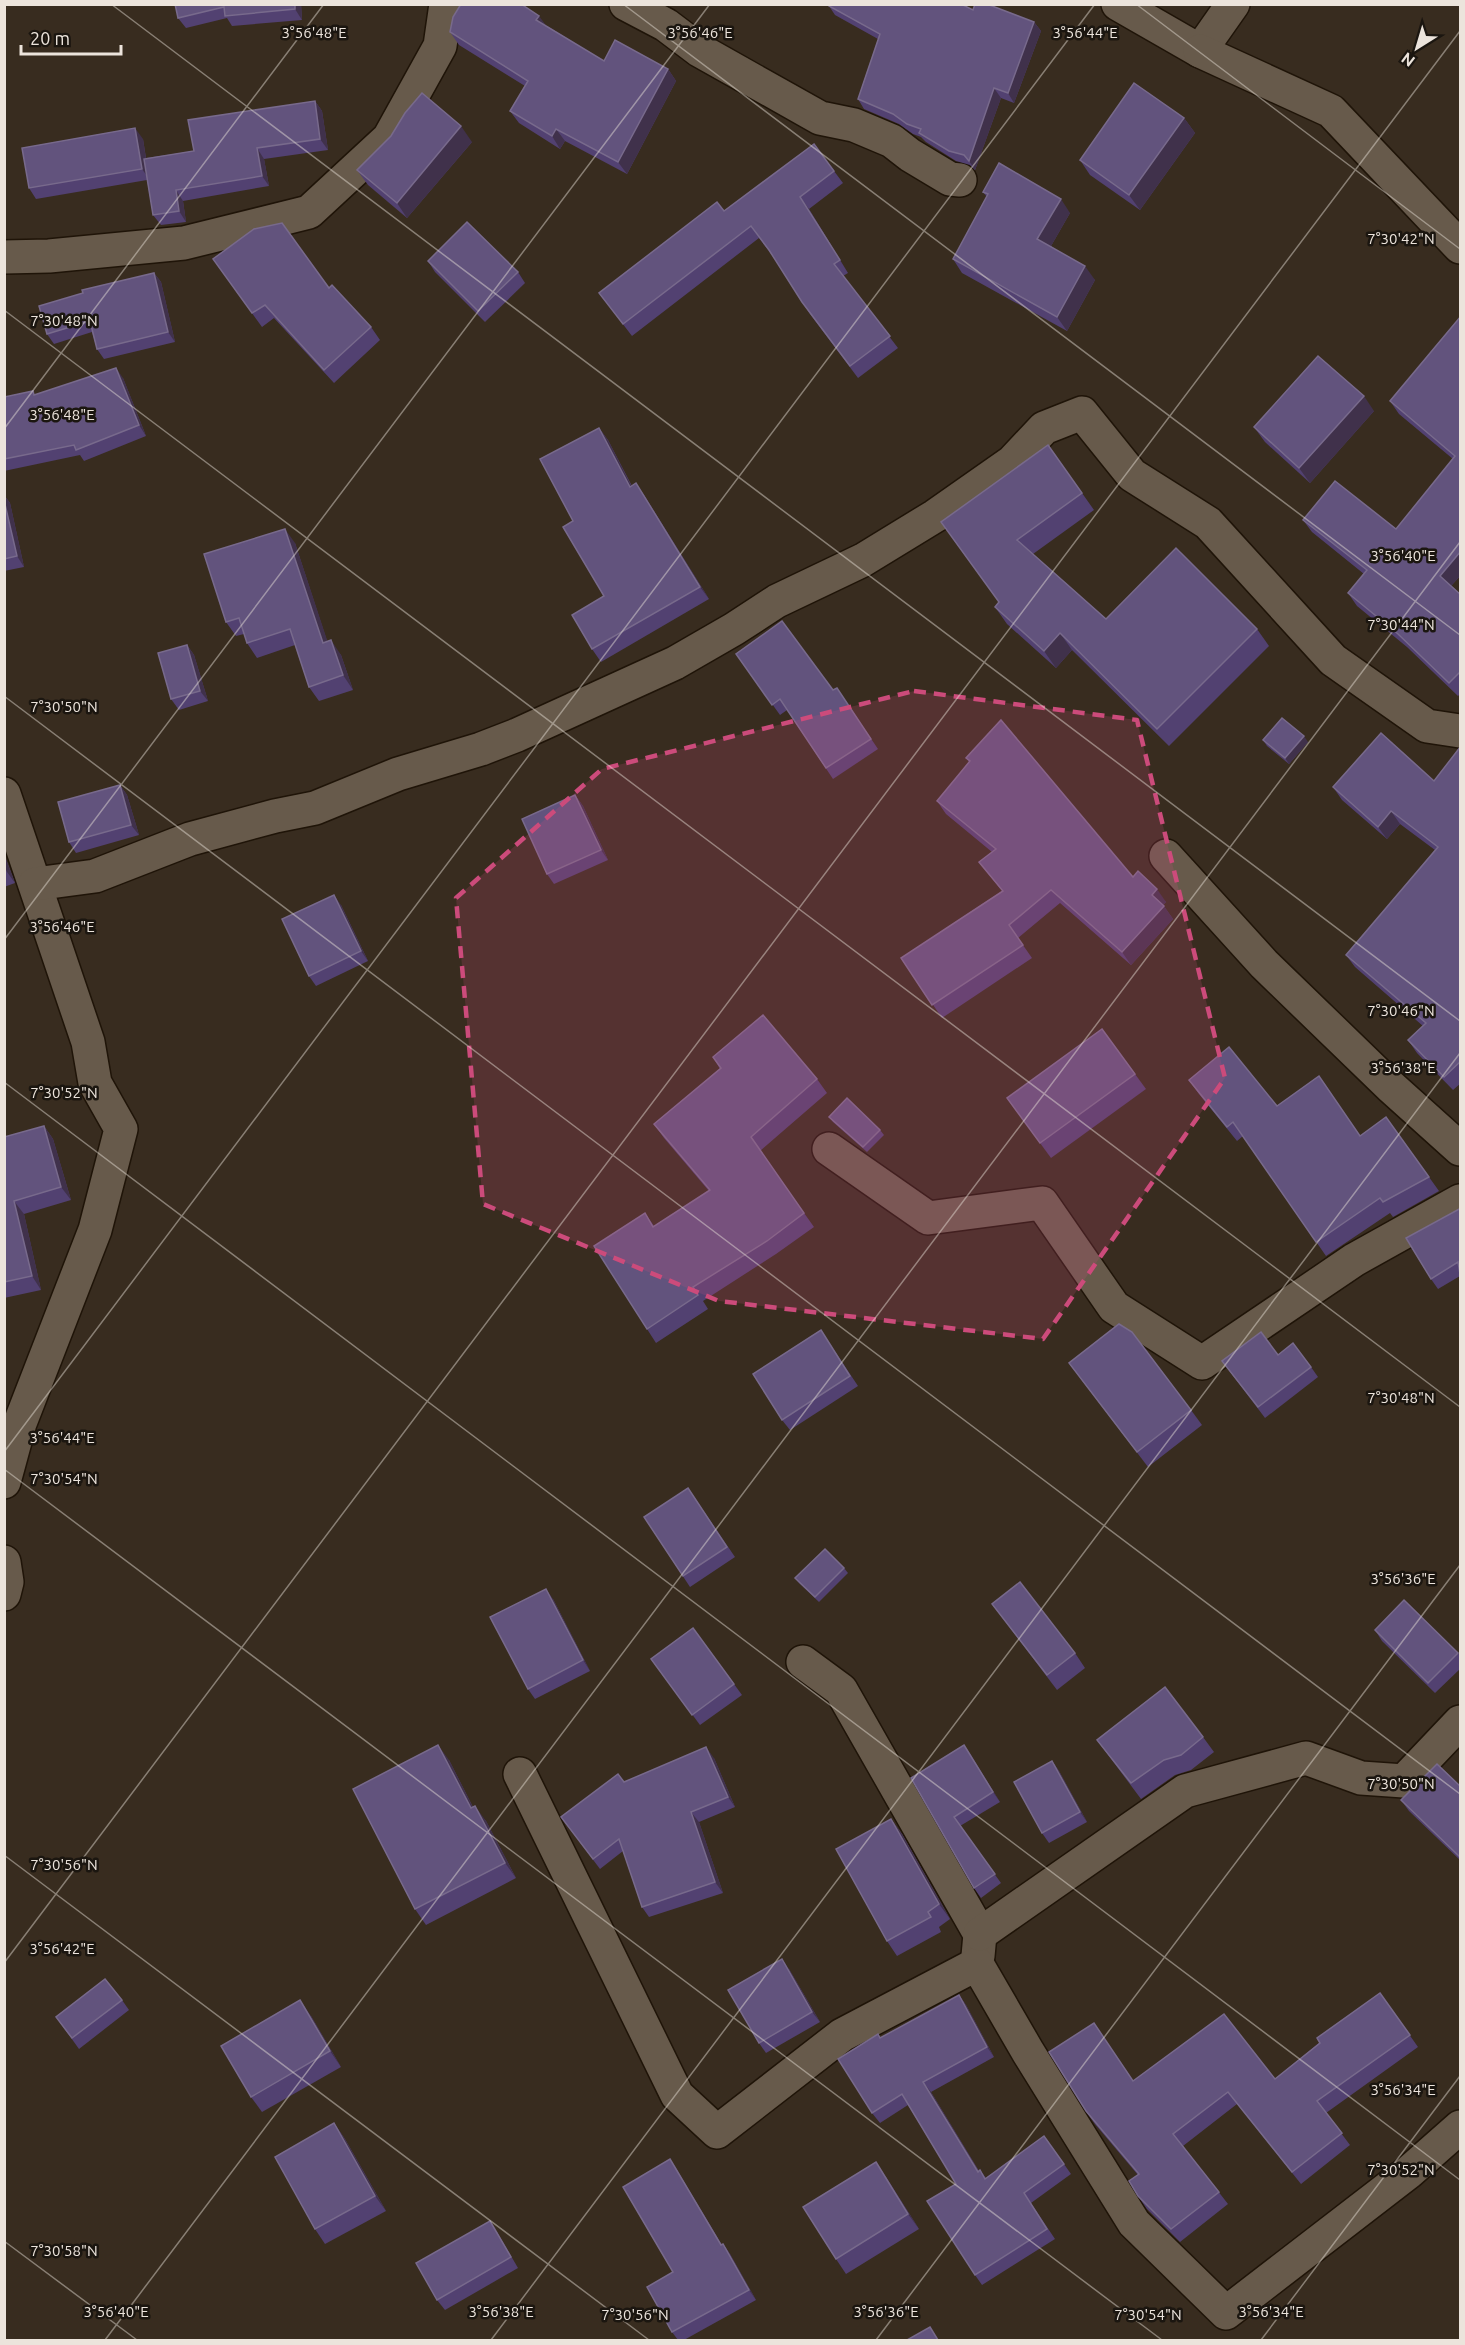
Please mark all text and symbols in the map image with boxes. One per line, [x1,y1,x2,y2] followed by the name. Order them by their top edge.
[21,18,122,56] scale bar
[1387,18,1447,78] north arrow
[281,24,347,41] text: 3°56'48"E
[667,24,733,41] text: 3°56'46"E
[1052,24,1118,41] text: 3°56'44"E
[30,28,70,48] text: 20 m
[1398,49,1418,71] text: N
[1367,230,1435,247] text: 7°30'42"N
[30,312,98,329] text: 7°30'48"N
[29,406,95,423] text: 3°56'48"E
[1370,547,1436,564] text: 3°56'40"E
[1367,616,1435,633] text: 7°30'44"N
[30,698,98,715] text: 7°30'50"N
[29,918,95,935] text: 3°56'46"E
[1367,1002,1435,1019] text: 7°30'46"N
[1370,1059,1436,1076] text: 3°56'38"E
[30,1084,98,1101] text: 7°30'52"N
[1367,1389,1435,1406] text: 7°30'48"N
[29,1429,95,1446] text: 3°56'44"E
[30,1470,98,1487] text: 7°30'54"N
[1370,1570,1436,1587] text: 3°56'36"E
[1367,1775,1435,1792] text: 7°30'50"N
[30,1856,98,1873] text: 7°30'56"N
[29,1940,95,1957] text: 3°56'42"E
[1370,2081,1436,2098] text: 3°56'34"E
[1367,2161,1435,2178] text: 7°30'52"N
[30,2242,98,2259] text: 7°30'58"N
[83,2303,149,2320] text: 3°56'40"E
[468,2303,534,2320] text: 3°56'38"E
[853,2303,919,2320] text: 3°56'36"E
[1238,2303,1304,2320] text: 3°56'34"E
[601,2306,669,2323] text: 7°30'56"N
[1114,2306,1182,2323] text: 7°30'54"N

